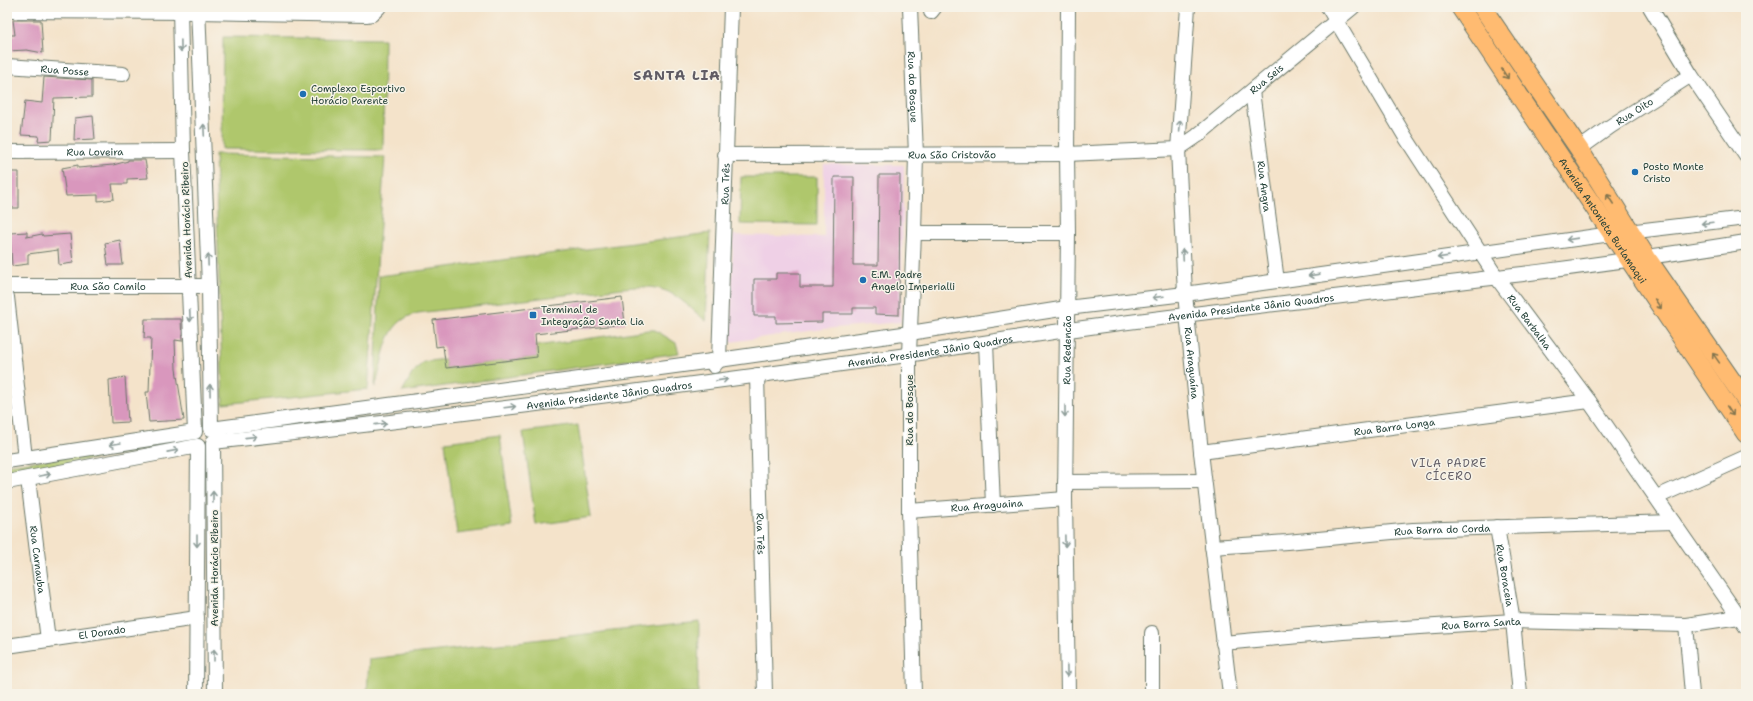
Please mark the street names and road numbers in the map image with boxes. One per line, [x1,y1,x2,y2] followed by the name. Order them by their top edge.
[905,51,921,123] street label: Rua do Bosque
[1247,61,1286,97] street label: Rua Seis
[40,62,90,79] street label: Rua Posse
[1613,95,1656,128] street label: Rua Oito
[67,145,124,159] street label: Rua Loveira
[908,148,996,161] street label: Rua São Cristovão
[1556,155,1649,286] street label: Avenida Antonieta Burlamaqui
[1254,160,1274,213] street label: Rua Angra
[178,161,195,279] street label: Avenida Horácio Ribeiro
[718,163,733,205] street label: Rua Três
[70,280,146,293] street label: Rua São Camilo
[1167,291,1335,324] street label: Avenida Presidente Jânio Quadros
[1504,292,1555,353] street label: Rua Barbalha
[1060,315,1074,385] street label: Rua Redencão
[1181,327,1202,401] street label: Rua Araguaína
[847,332,1014,370] street label: Avenida Presidente Jânio Quadros
[903,374,916,446] street label: Rua do Bosque
[525,378,693,412] street label: Avenida Presidente Jânio Quadros
[1353,415,1437,439] street label: Rua Barra Longa
[950,496,1024,515] street label: Rua Araguaina
[208,510,221,626] street label: Avenida Horácio Ribeiro
[753,513,768,555] street label: Rua Três
[1394,522,1491,539] street label: Rua Barra do Corda
[27,525,48,595] street label: Rua Carnauba
[1493,543,1517,608] street label: Rua Boraceia
[1441,615,1522,633] street label: Rua Barra Santa
[78,623,126,642] street label: El Dorado

